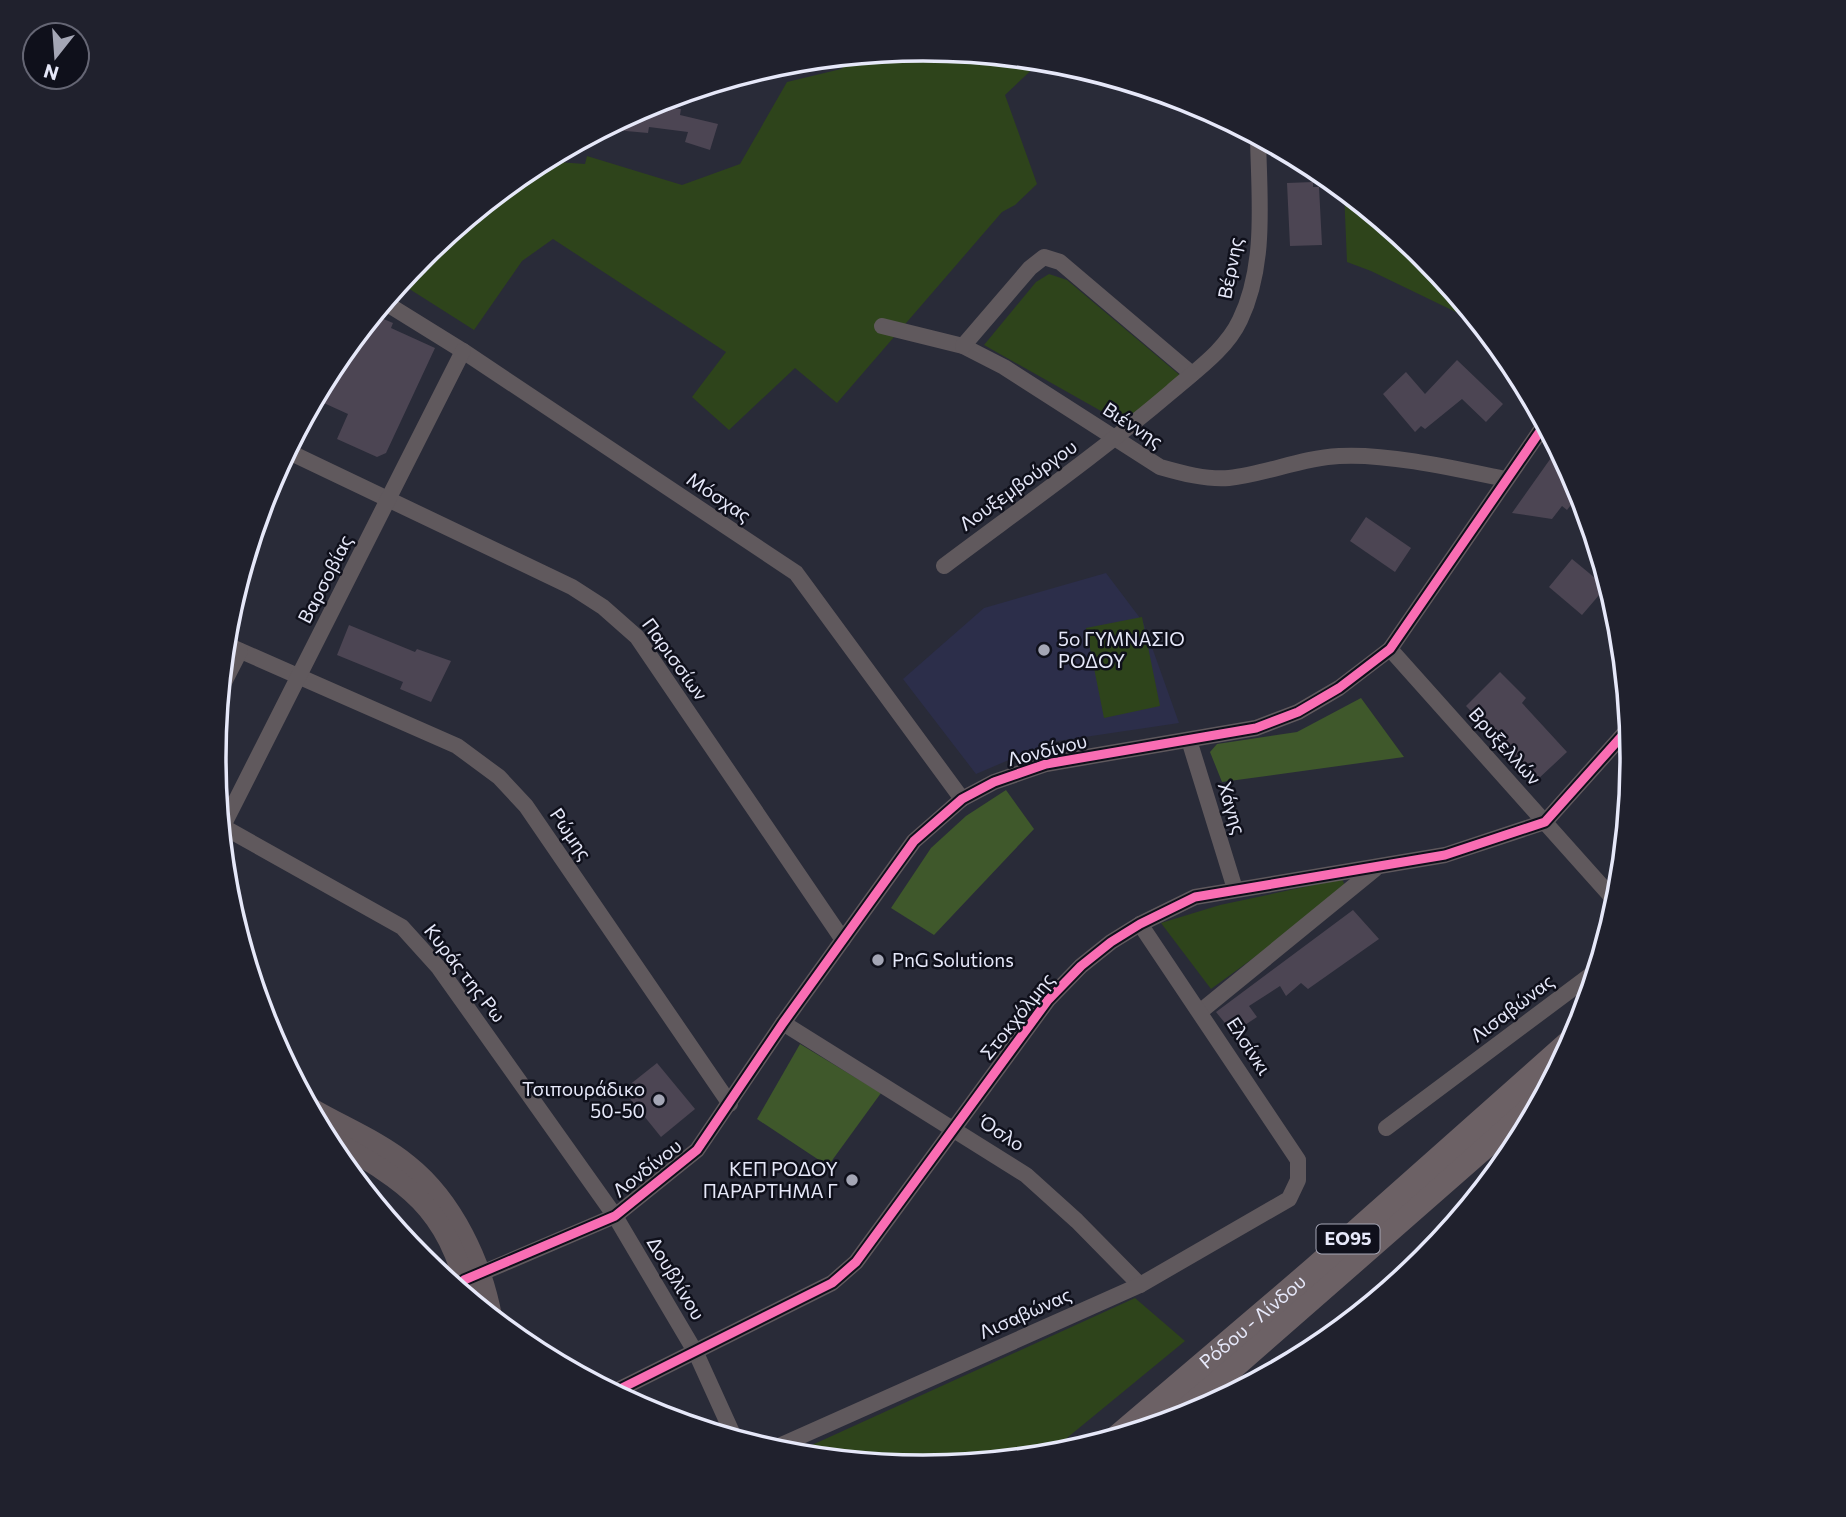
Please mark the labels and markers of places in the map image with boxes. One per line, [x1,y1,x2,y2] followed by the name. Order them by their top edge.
[1058,627,1185,672] place label: 5ο ΓΥΜΝΑΣΙΟ ΡΟΔΟΥ
[1036,642,1052,658] marker: 5ο ΓΥΜΝΑΣΙΟ ΡΟΔΟΥ
[892,948,1014,971] place label: PnG Solutions
[870,952,886,968] marker: PnG Solutions
[522,1077,645,1122] place label: Τσιπουράδικο 50-50
[651,1092,667,1108] marker: Τσιπουράδικο 50-50
[703,1157,838,1202] place label: ΚΕΠ ΡΟΔΟΥ ΠΑΡΑΡΤΗΜΑ Γ
[844,1172,860,1188] marker: ΚΕΠ ΡΟΔΟΥ ΠΑΡΑΡΤΗΜΑ Γ

